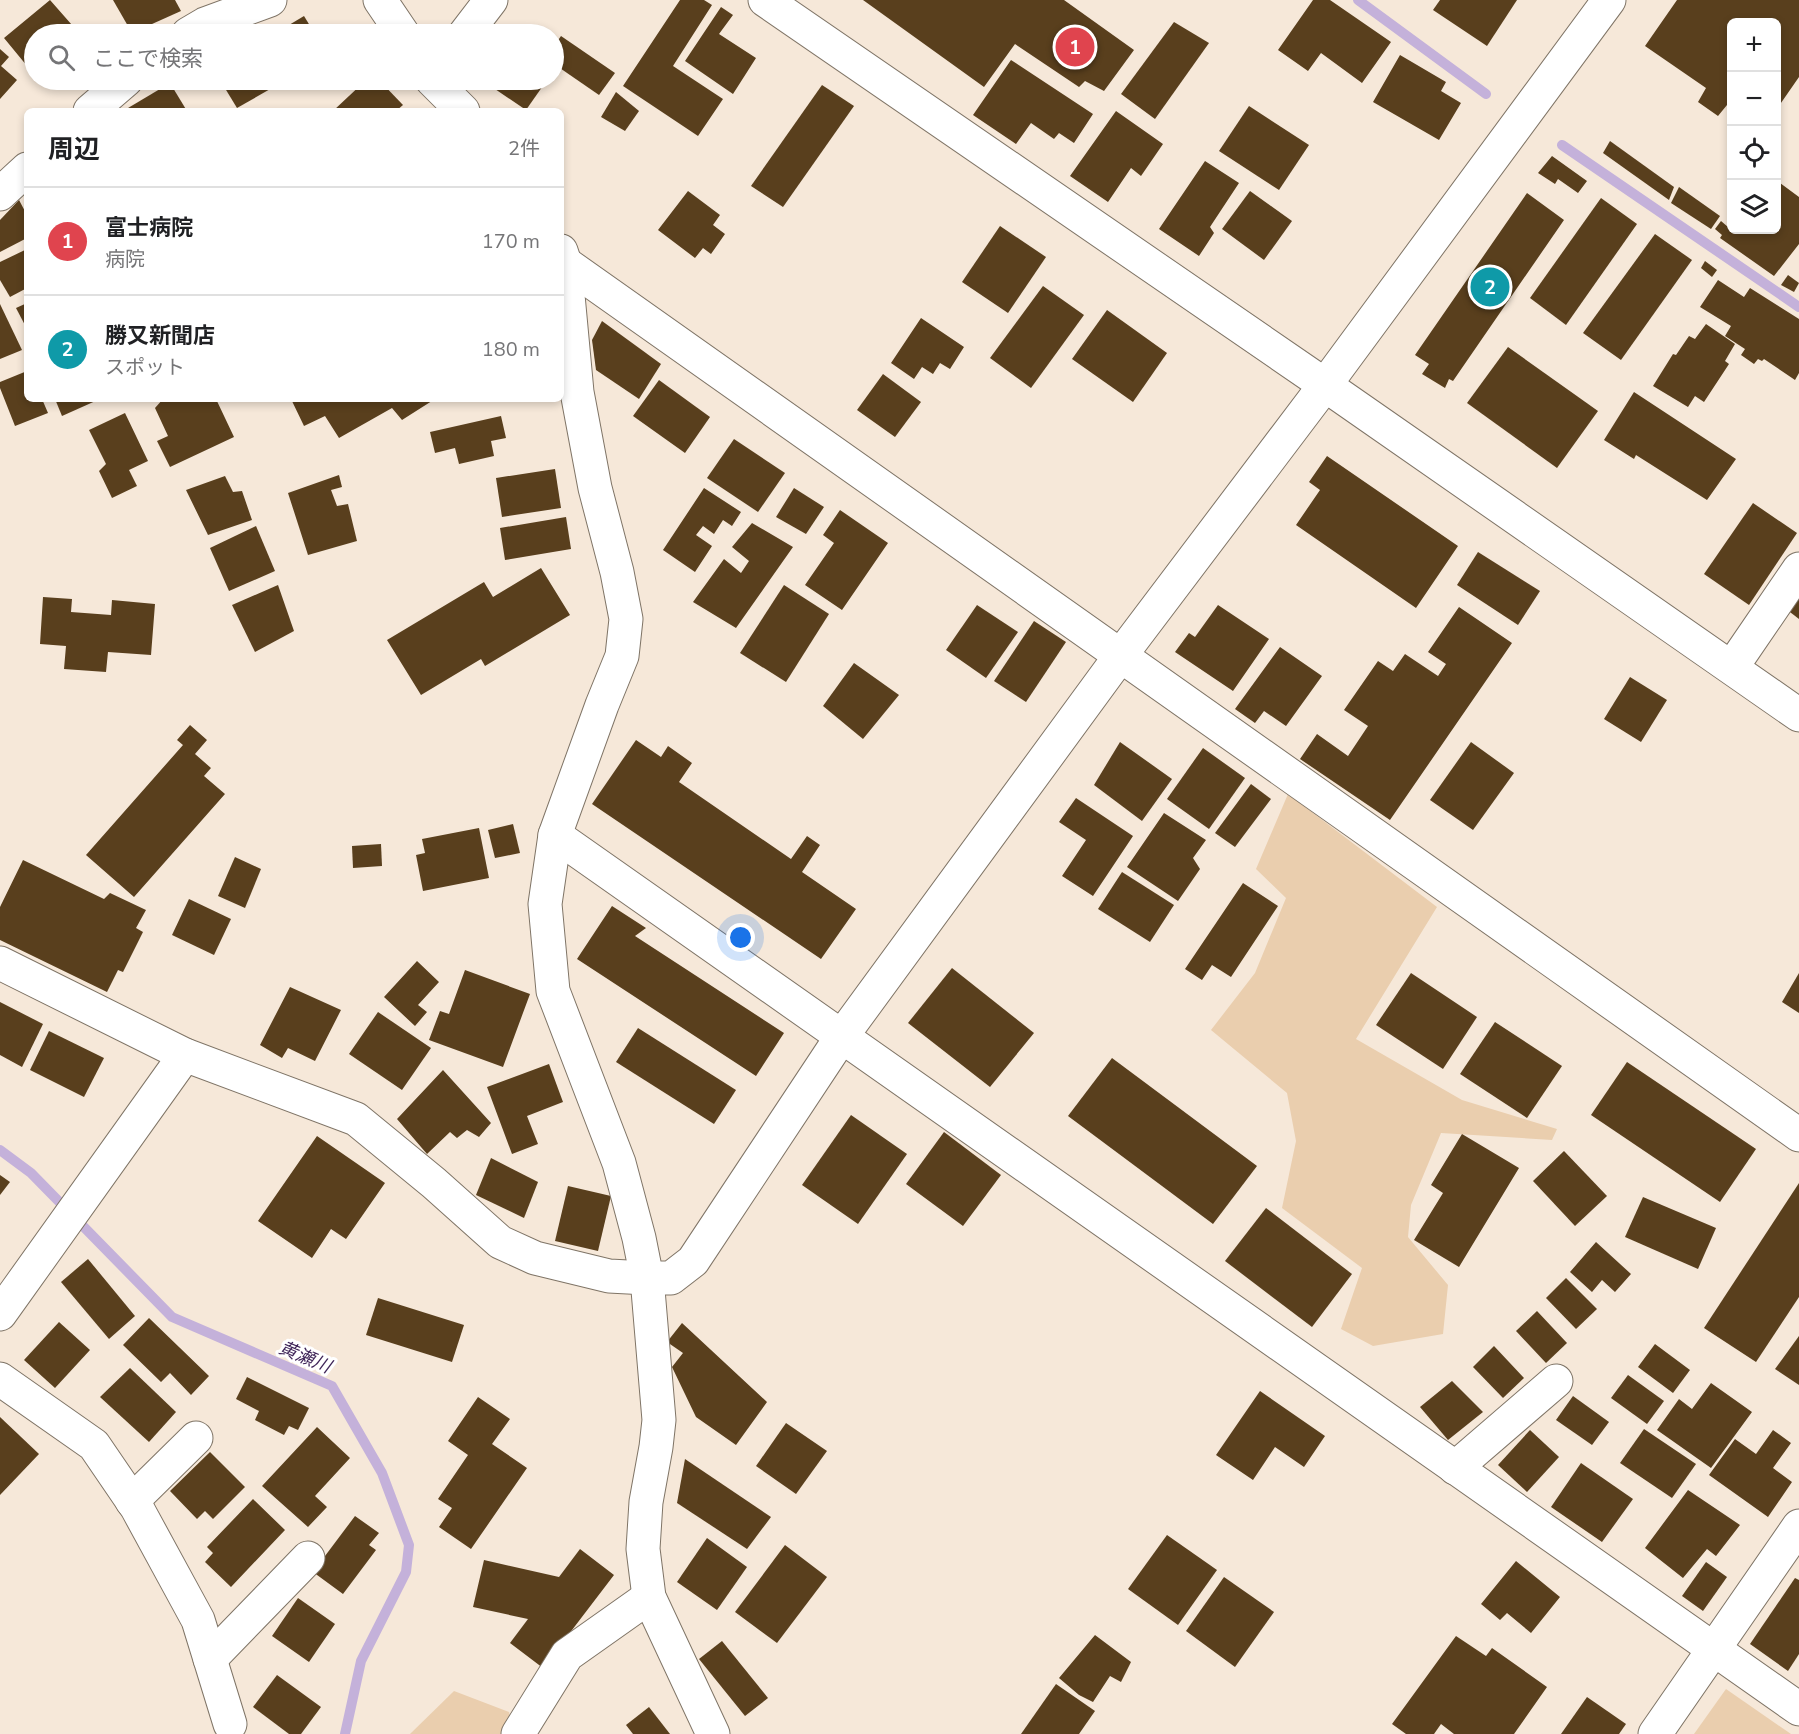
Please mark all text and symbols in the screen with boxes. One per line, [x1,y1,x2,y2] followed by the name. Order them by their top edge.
[1727,18,1781,234] map controls
[1727,18,1781,72] button: +
[24,24,564,90] search box
[1056,24,1094,70] pin: 1
[45,41,78,74] icon: search
[93,44,203,74] text: ここで検索
[1727,72,1781,126] button: −
[1727,126,1781,180] button: locate
[48,132,100,167] text: 周辺
[508,135,540,162] text: 2件
[1727,180,1781,234] button: layers
[105,213,193,243] text: 富士病院
[62,228,74,255] text: 1
[482,228,540,255] text: 170 m
[105,246,145,273] text: 病院
[1470,264,1510,310] pin: 2
[105,321,215,351] text: 勝又新聞店
[62,336,74,363] text: 2
[482,336,540,363] text: 180 m
[105,354,185,381] text: スポット
[726,923,755,952] your location
[275,1335,336,1379] water label: 黄瀬川

